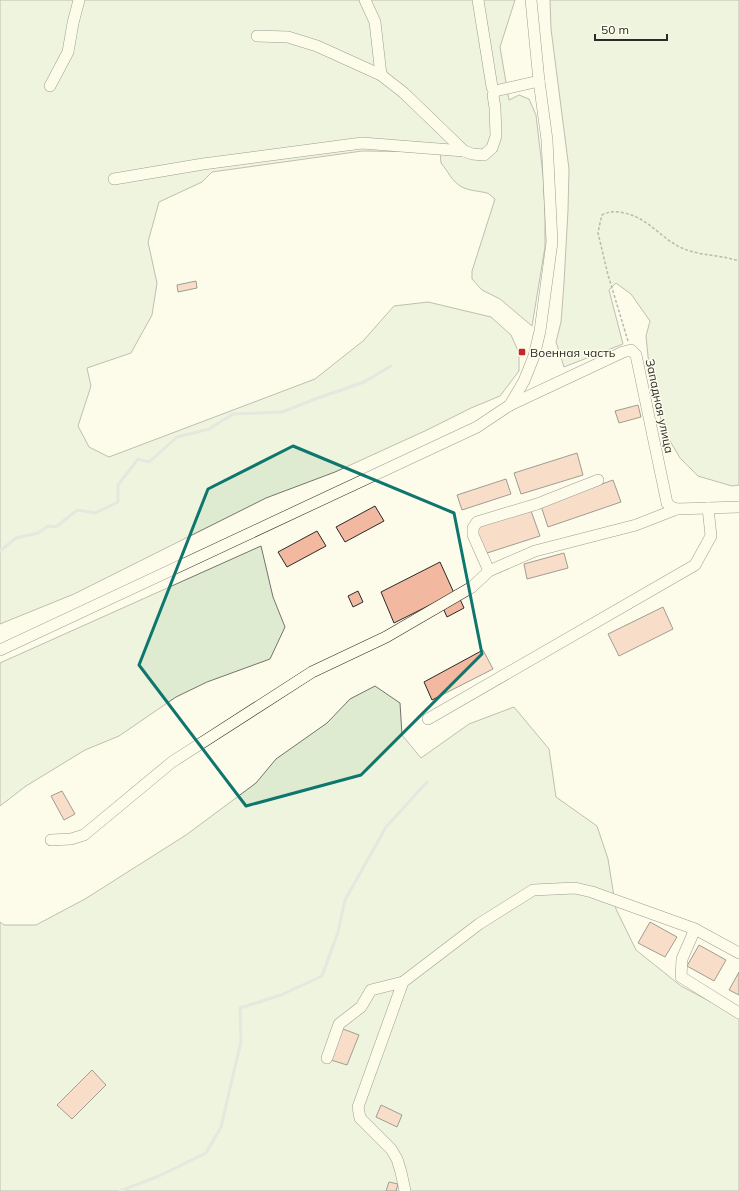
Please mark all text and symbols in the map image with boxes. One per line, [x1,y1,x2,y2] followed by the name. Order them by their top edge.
[595,16,667,42] scale bar
[601,22,629,37] text: 50 m
[530,345,616,360] place label: Военная часть
[517,347,527,357] marker: Военная часть
[643,357,677,455] street label: Западная улица

